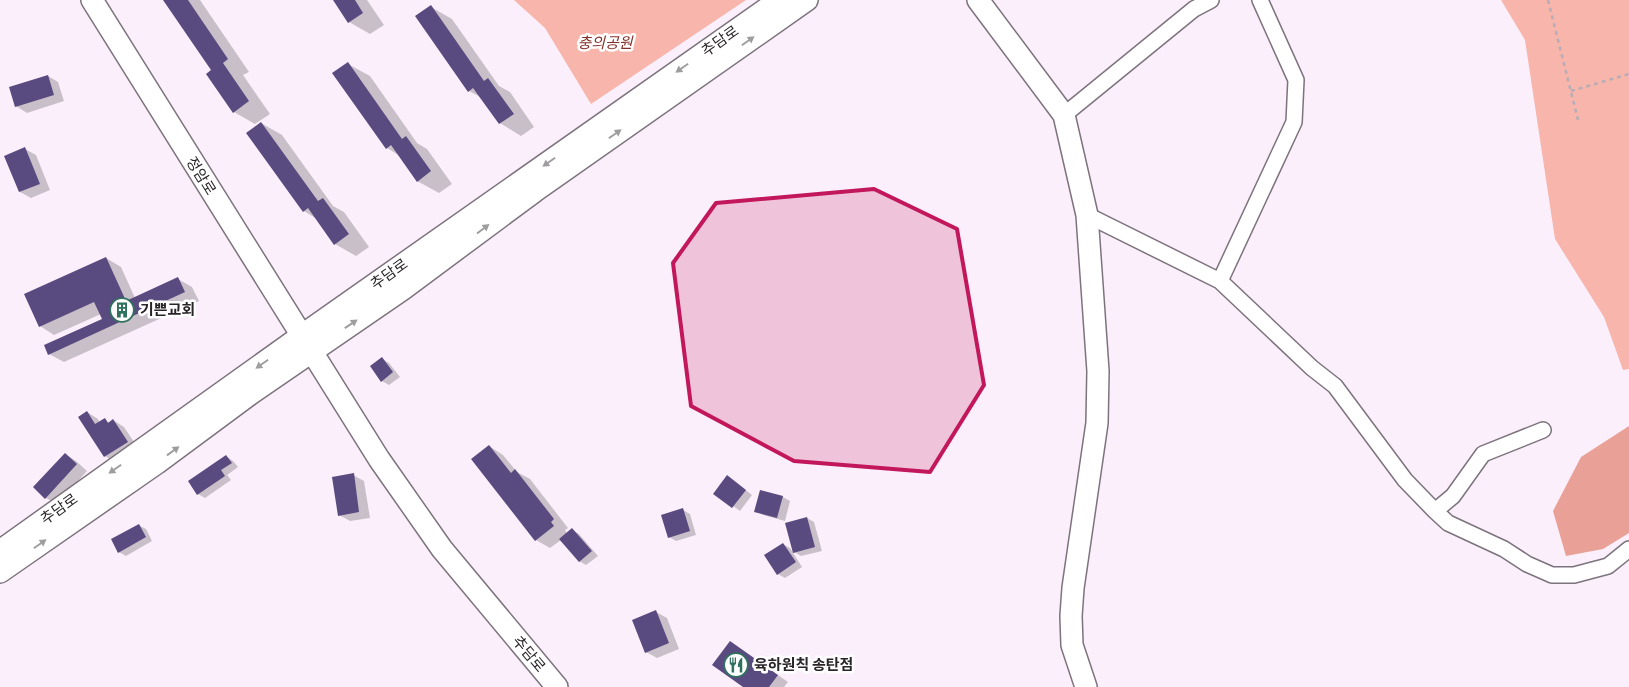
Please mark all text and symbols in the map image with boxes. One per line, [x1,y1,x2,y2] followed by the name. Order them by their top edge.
[698,22,742,60] street label: 추담로
[577,34,634,52] park label: 충의공원
[741,36,755,46] one-way arrow
[675,63,689,73] one-way arrow
[608,129,622,139] one-way arrow
[182,154,220,198] street label: 정암로
[542,157,556,167] one-way arrow
[476,224,490,234] one-way arrow
[367,255,411,293] street label: 추담로
[109,297,135,323] building icon: 기쁜교회
[140,301,195,319] place label: 기쁜교회
[345,319,358,329] one-way arrow
[255,359,268,369] one-way arrow
[166,446,180,456] one-way arrow
[108,464,122,474] one-way arrow
[37,490,81,528] street label: 추담로
[33,540,47,549] one-way arrow
[509,632,549,676] street label: 추담로
[723,652,749,678] restaurant icon: 육하원칙 송탄점
[754,656,853,674] place label: 육하원칙 송탄점

